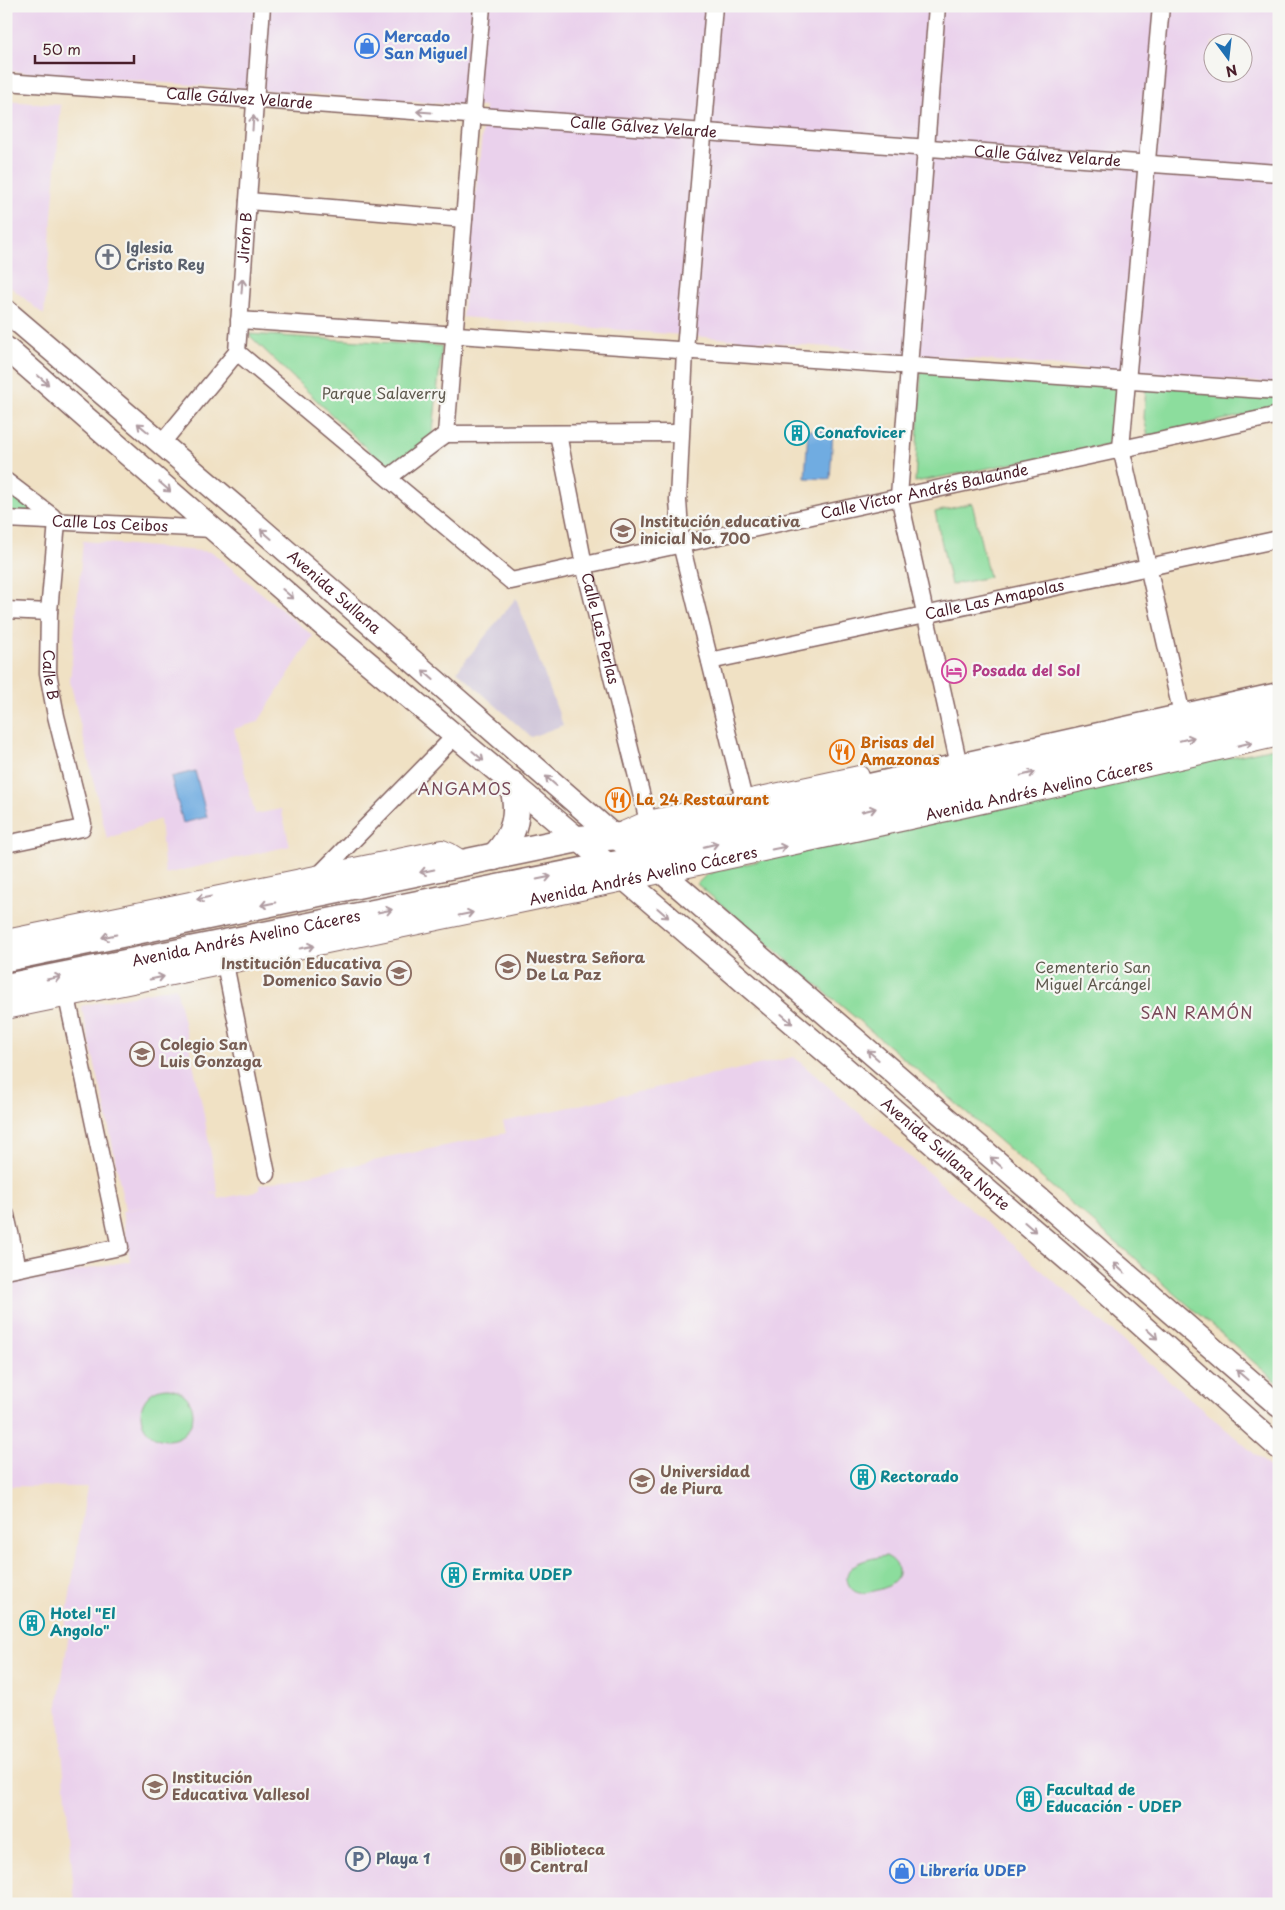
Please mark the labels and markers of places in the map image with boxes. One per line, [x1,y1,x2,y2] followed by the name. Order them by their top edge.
[384,24,468,64] place label: Mercado San Miguel
[354,33,380,59] shop icon: Mercado San Miguel
[126,235,205,275] place label: Iglesia Cristo Rey
[95,244,121,270] church icon: Iglesia Cristo Rey
[784,420,810,446] building icon: Conafovicer
[814,420,906,443] place label: Conafovicer
[640,509,801,549] place label: Institución educativa inicial No. 700
[610,518,636,544] school or university icon: Institución educativa inicial No. 700
[941,658,967,684] hotel icon: Posada del Sol
[972,658,1080,681] place label: Posada del Sol
[860,730,940,770] place label: Brisas del Amazonas
[829,739,855,765] restaurant icon: Brisas del Amazonas
[605,787,631,813] restaurant icon: La 24 Restaurant
[636,787,769,810] place label: La 24 Restaurant
[526,945,646,985] place label: Nuestra Señora De La Paz
[221,951,383,991] place label: Institución Educativa Domenico Savio
[495,954,521,980] school or university icon: Nuestra Señora De La Paz
[386,960,412,986] school or university icon: Institución Educativa Domenico Savio
[160,1032,263,1072] place label: Colegio San Luis Gonzaga
[129,1041,155,1067] school or university icon: Colegio San Luis Gonzaga
[660,1459,750,1499] place label: Universidad de Piura
[850,1464,876,1490] building icon: Rectorado
[880,1464,959,1487] place label: Rectorado
[629,1468,655,1494] school or university icon: Universidad de Piura
[441,1562,467,1588] building icon: Ermita UDEP
[472,1562,572,1585] place label: Ermita UDEP
[50,1601,116,1641] place label: Hotel "El Angolo"
[19,1610,45,1636] building icon: Hotel "El Angolo"
[172,1765,310,1805] place label: Institución Educativa Vallesol
[142,1774,168,1800] school or university icon: Institución Educativa Vallesol
[1046,1777,1182,1817] place label: Facultad de Educación - UDEP
[1016,1786,1042,1812] building icon: Facultad de Educación - UDEP
[530,1837,605,1877] place label: Biblioteca Central
[345,1846,371,1872] parking icon: Playa 1
[376,1846,430,1869] place label: Playa 1
[500,1846,526,1872] library icon: Biblioteca Central
[889,1858,915,1884] shop icon: Librería UDEP
[920,1858,1026,1881] place label: Librería UDEP

